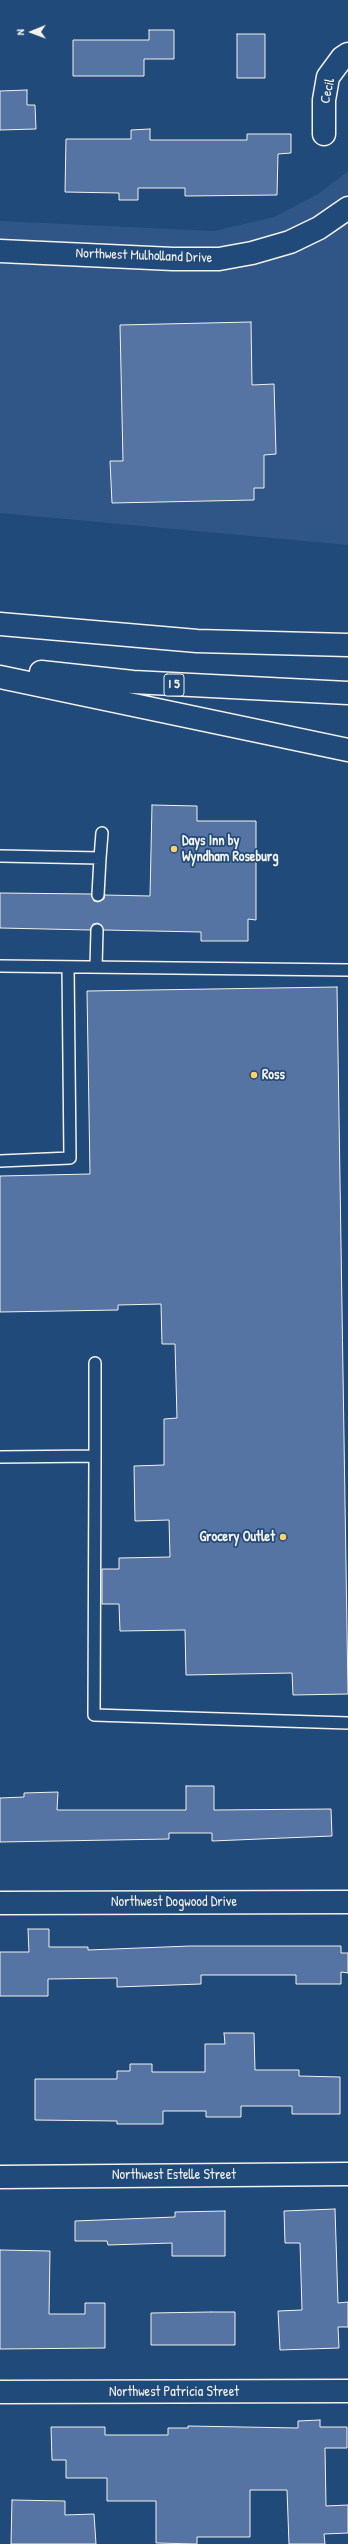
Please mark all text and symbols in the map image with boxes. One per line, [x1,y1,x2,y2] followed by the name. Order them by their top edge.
[12,12,52,52] north arrow
[13,29,27,35] text: N
[317,77,339,105] street label: Cecil
[75,245,213,267] street label: Northwest Mulholland Drive
[164,674,184,696] road number: I 5
[182,833,278,866] place label: Days Inn by Wyndham Roseburg
[169,844,179,854] marker: Days Inn by Wyndham Roseburg
[262,1067,285,1083] place label: Ross
[249,1070,259,1080] marker: Ross
[199,1529,275,1545] place label: Grocery Outlet
[278,1532,288,1542] marker: Grocery Outlet
[111,1894,237,1910] street label: Northwest Dogwood Drive
[112,2167,236,2183] street label: Northwest Estelle Street
[109,2384,239,2400] street label: Northwest Patricia Street

